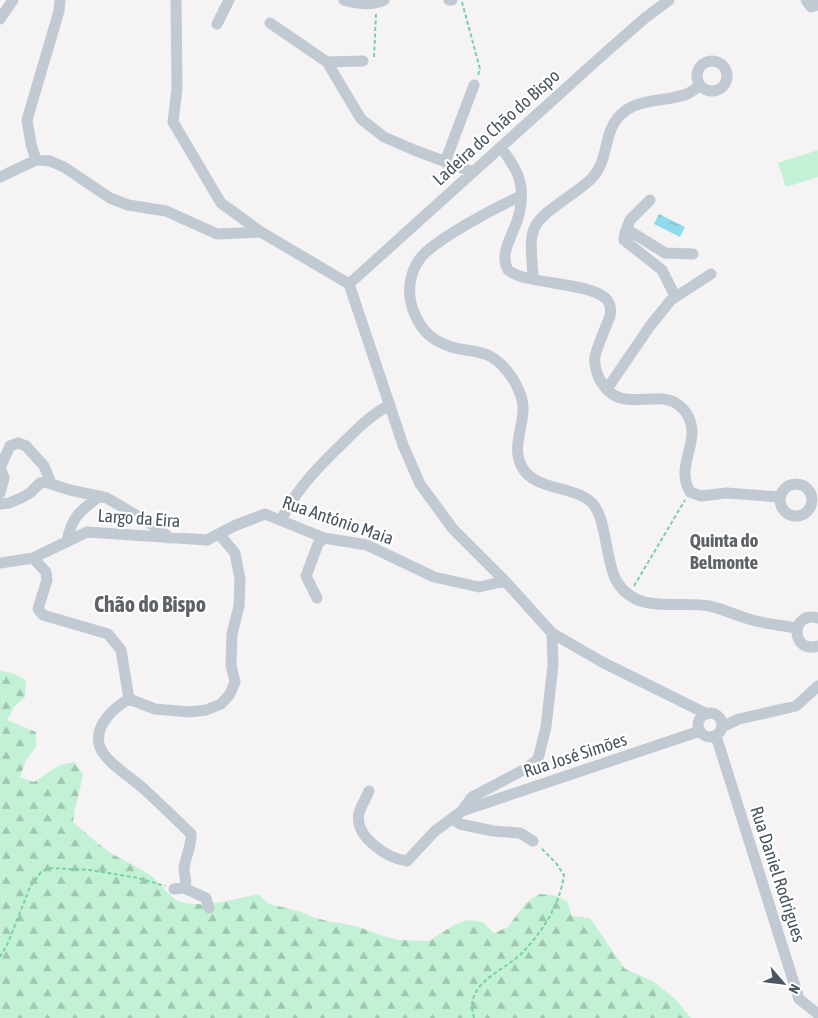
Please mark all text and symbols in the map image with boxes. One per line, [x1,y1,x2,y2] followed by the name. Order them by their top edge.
[428,65,564,189] street label: Ladeira do Chão do Bispo
[280,491,396,549] street label: Rua António Maia
[97,505,181,531] street label: Largo da Eira
[690,529,759,573] district label: Quinta do Belmonte
[94,591,206,617] district label: Chão do Bispo
[521,728,629,782] street label: Rua José Simões
[746,803,810,945] street label: Rua Daniel Rodrigues
[758,958,808,1008] north arrow
[785,982,803,997] text: N

